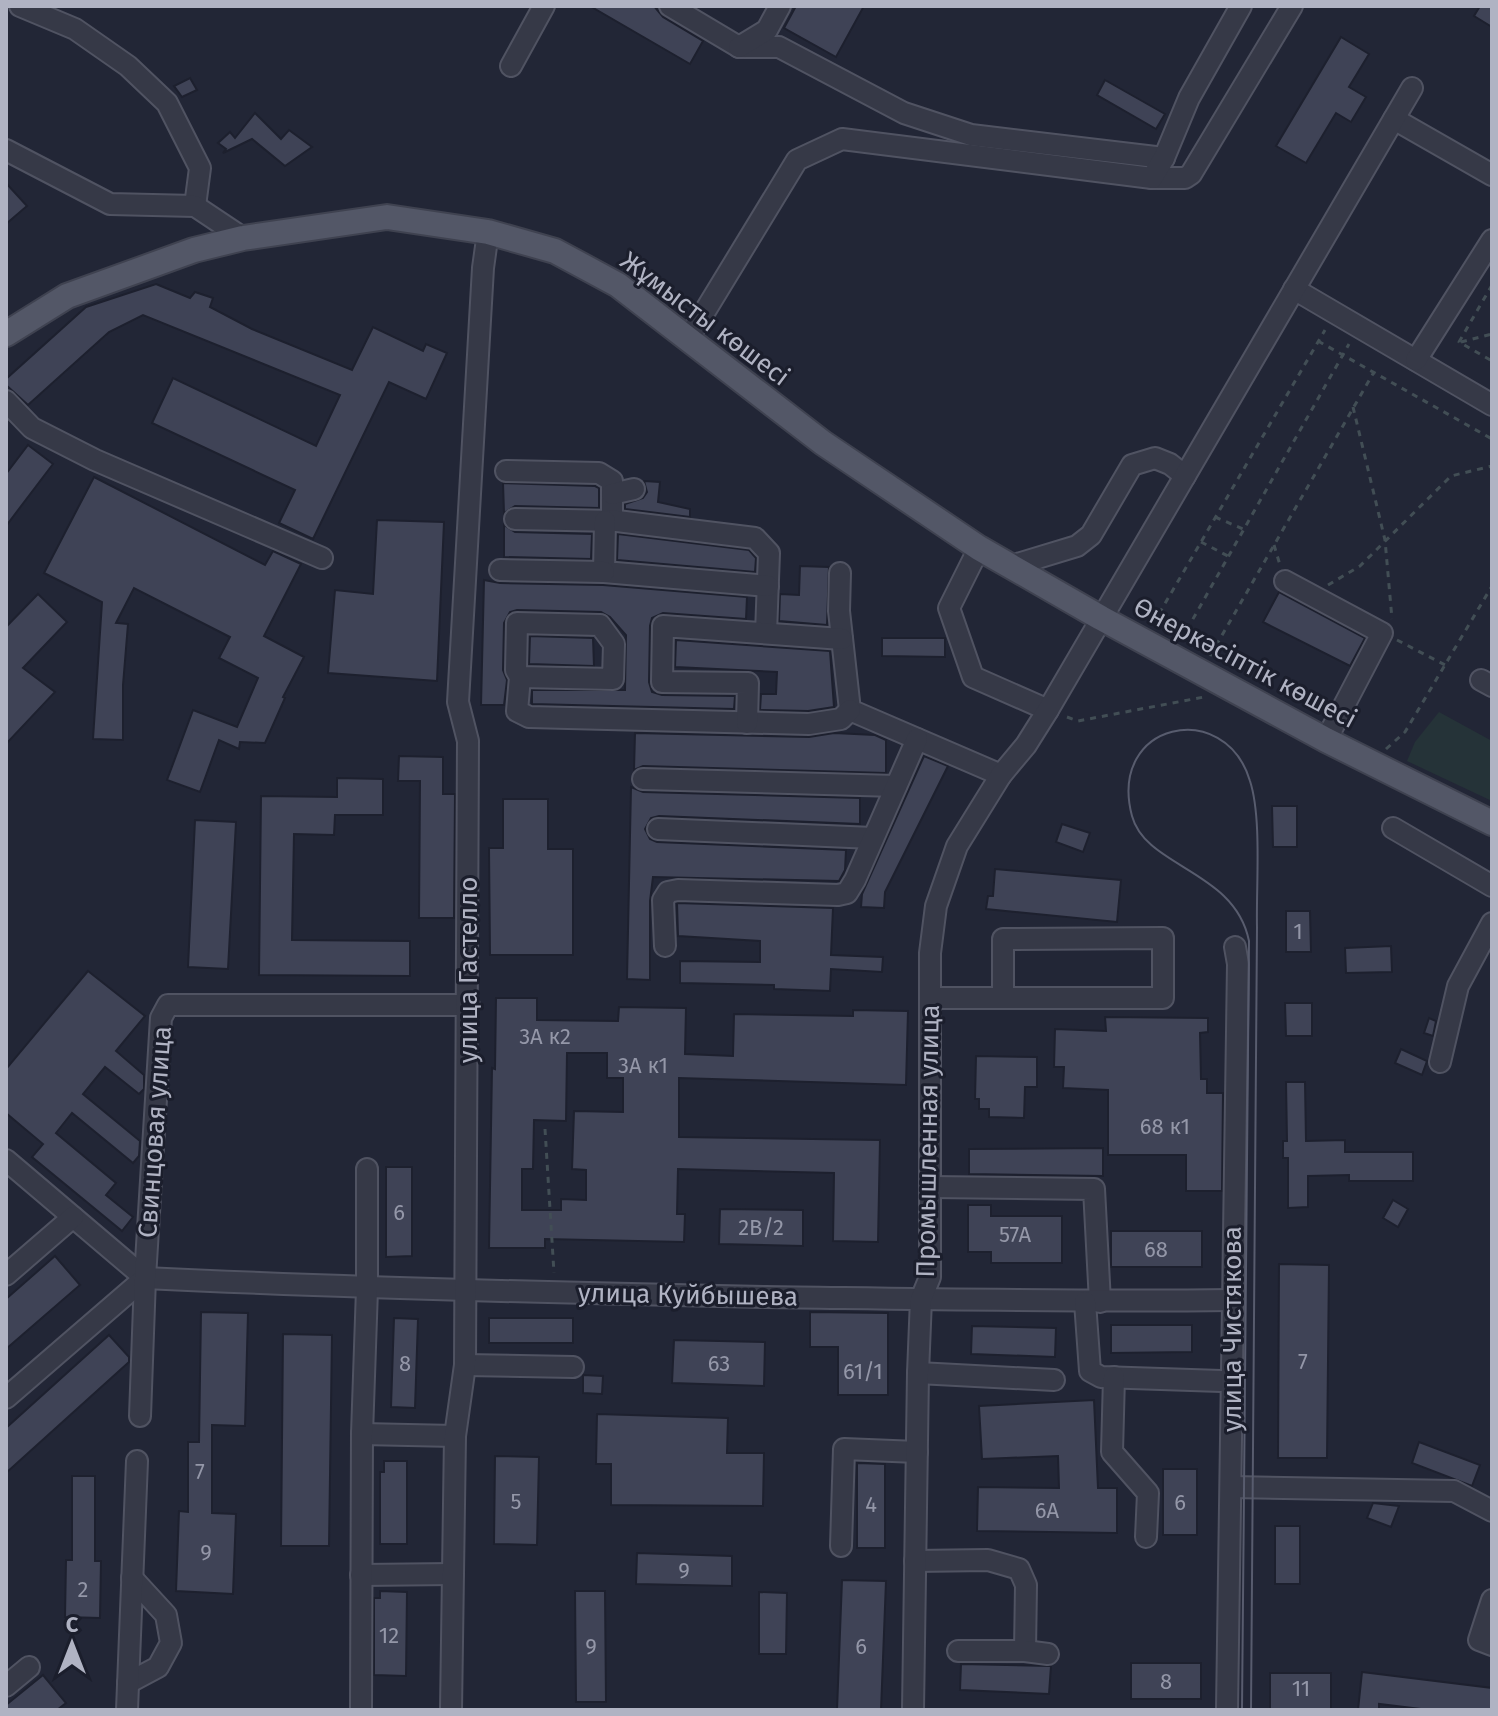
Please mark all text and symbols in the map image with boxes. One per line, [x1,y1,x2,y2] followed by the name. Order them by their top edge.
[614,245,796,393] street label: Жұмысты көшесі
[1128,591,1362,735] street label: Өнеркәсіптік көшесі
[453,877,484,1063] street label: улица Гастелло
[1293,918,1303,945] house number: 1
[910,1004,946,1278] street label: Промышленная улица
[519,1023,571,1050] house number: 3А к2
[132,1025,178,1239] street label: Свинцовая улица
[618,1052,668,1079] house number: 3А к1
[1140,1113,1190,1140] house number: 68 к1
[393,1199,405,1226] house number: 6
[738,1214,784,1241] house number: 2В/2
[999,1221,1031,1248] house number: 57А
[1217,1226,1248,1432] street label: улица Чистякова
[1144,1236,1168,1263] house number: 68
[578,1278,798,1312] street label: улица Куйбышева
[1298,1348,1308,1375] house number: 7
[399,1350,411,1377] house number: 8
[708,1350,730,1377] house number: 63
[843,1358,883,1385] house number: 61/1
[195,1458,205,1485] house number: 7
[510,1488,522,1515] house number: 5
[1174,1489,1186,1516] house number: 6
[865,1491,877,1518] house number: 4
[1035,1497,1060,1524] house number: 6А
[200,1539,212,1566] house number: 9
[678,1557,690,1584] house number: 9
[78,1576,88,1603] house number: 2
[32,1604,112,1684] north arrow
[66,1611,79,1638] text: С
[379,1622,399,1649] house number: 12
[585,1633,597,1660] house number: 9
[855,1633,867,1660] house number: 6
[1160,1668,1172,1695] house number: 8
[1292,1675,1310,1702] house number: 11

